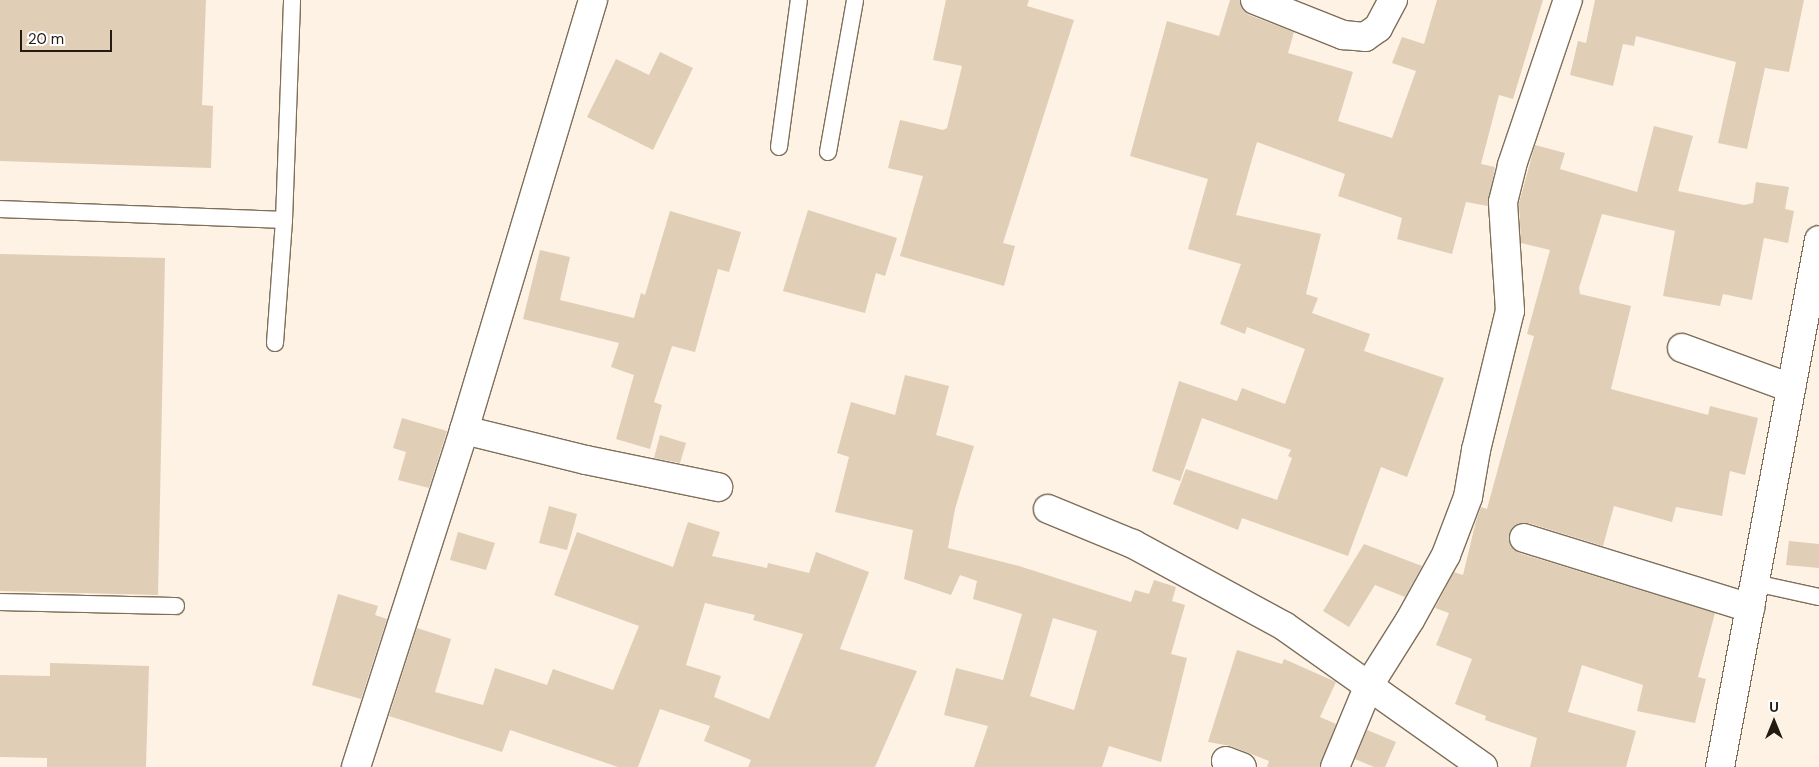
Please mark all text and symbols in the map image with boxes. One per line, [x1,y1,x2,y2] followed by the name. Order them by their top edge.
[22,20,115,52] scale bar
[28,29,64,49] text: 20 m
[1749,697,1799,747] north arrow
[1769,698,1779,716] text: U

